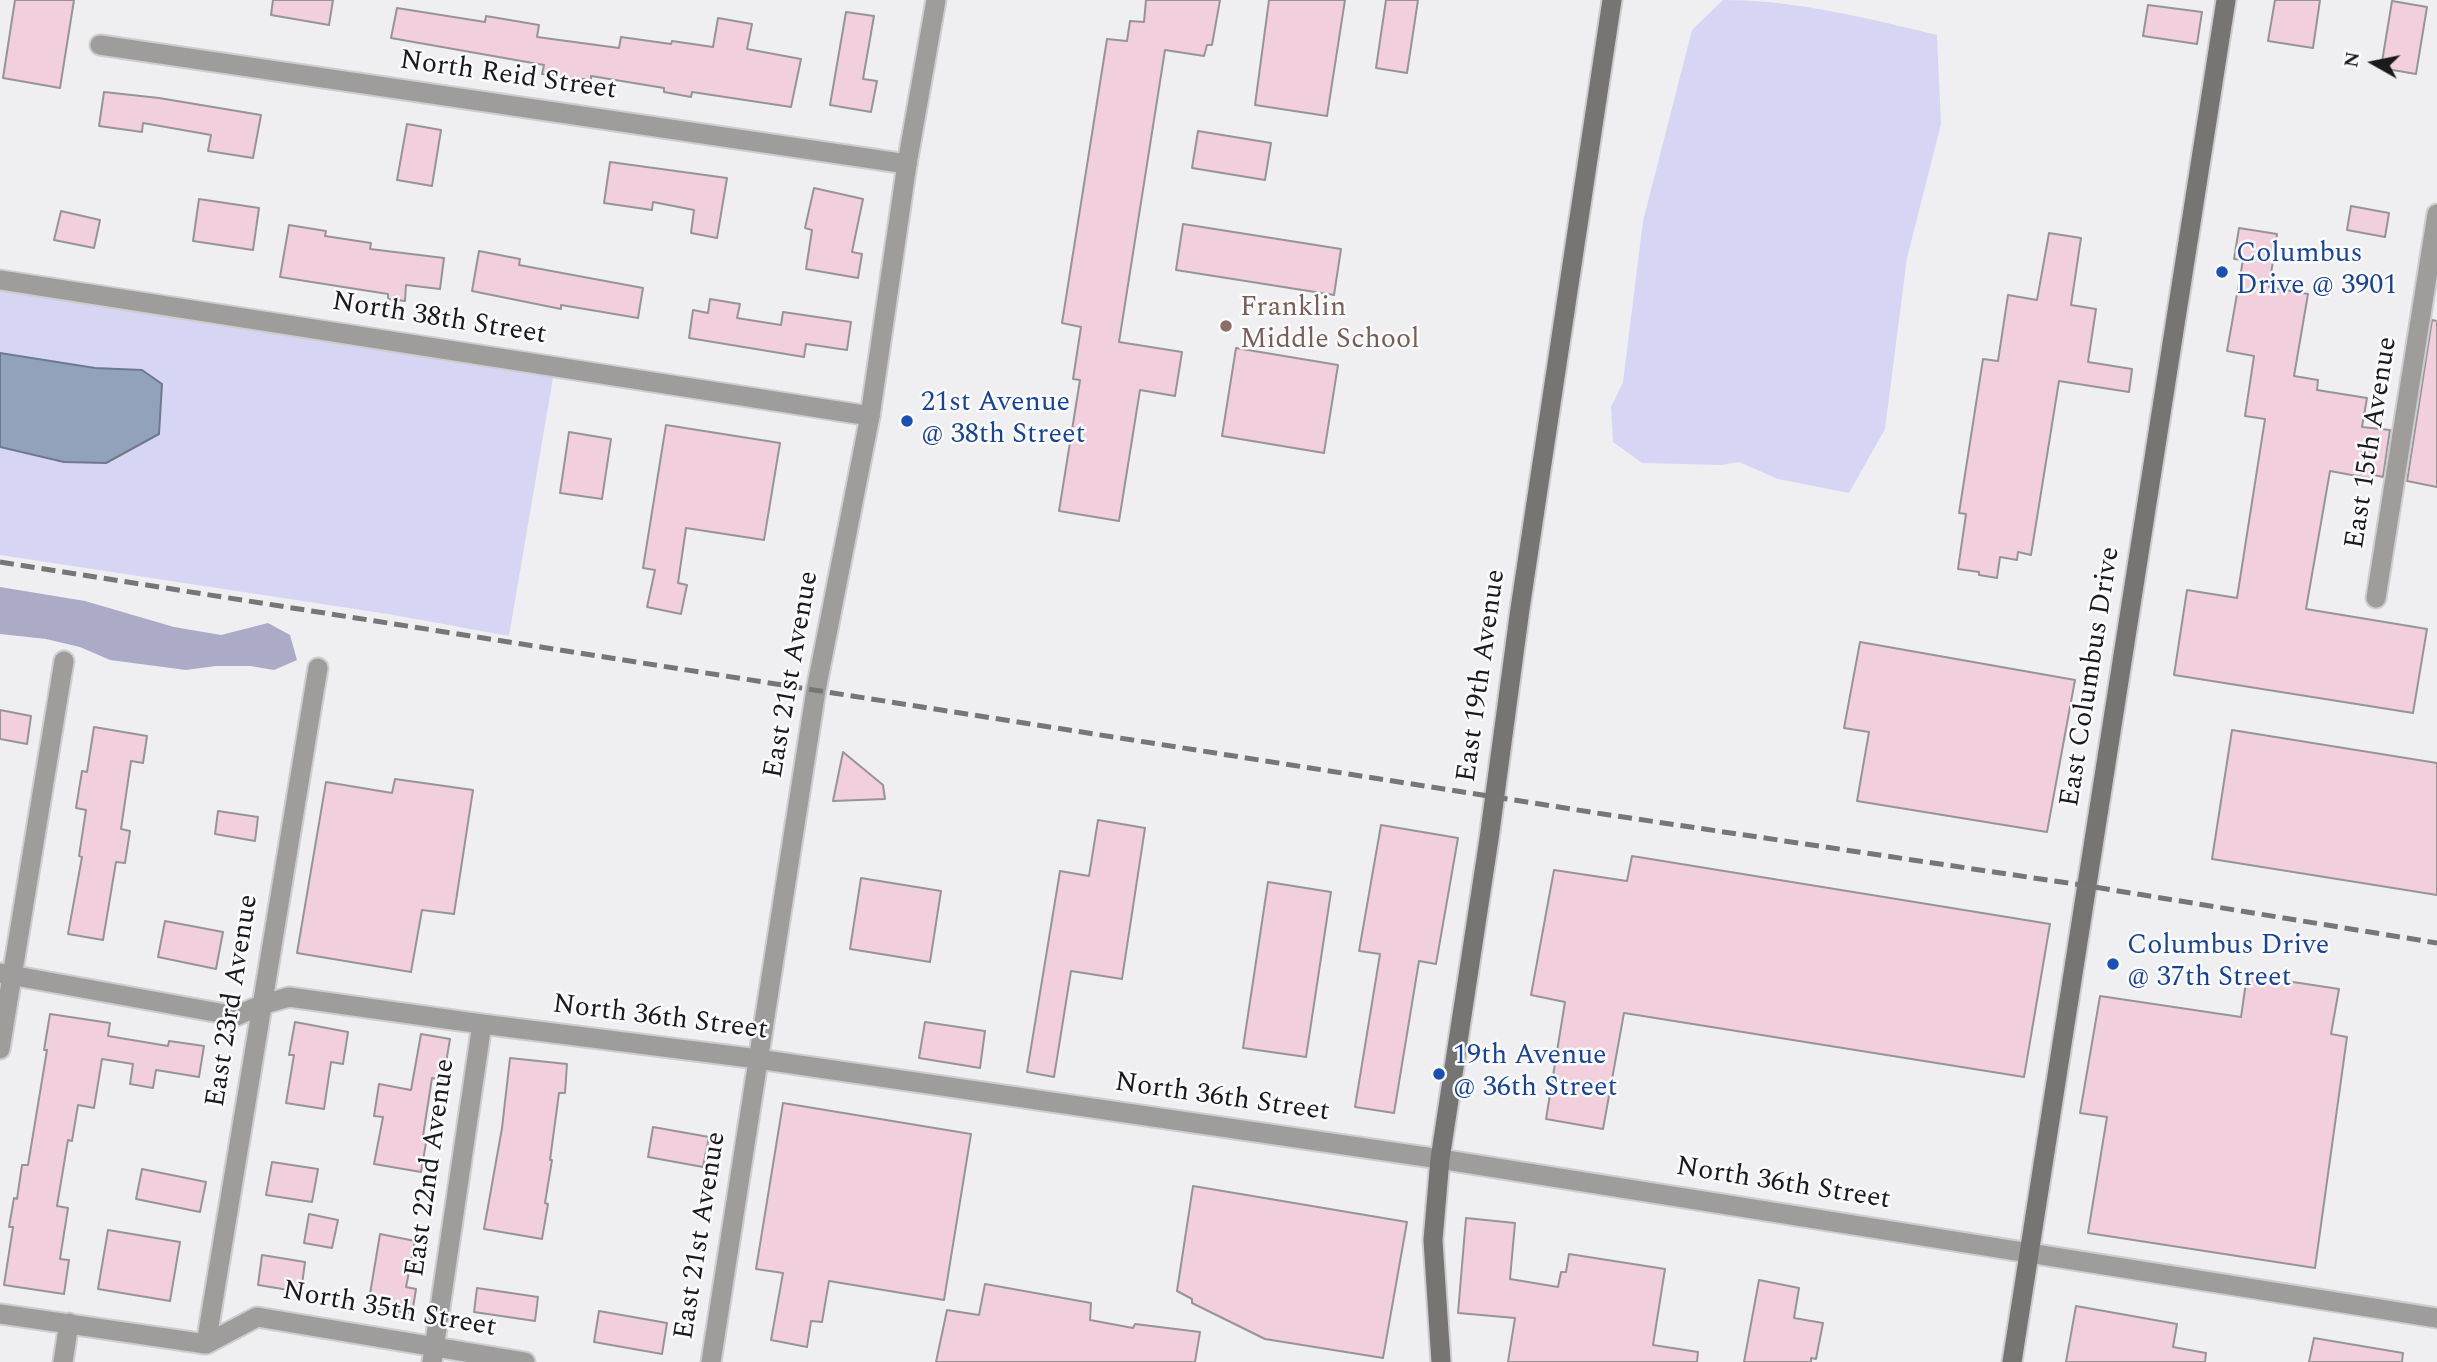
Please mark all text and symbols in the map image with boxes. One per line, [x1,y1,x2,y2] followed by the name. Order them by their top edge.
[2339,28,2409,98] north arrow
[397,45,619,109] street label: North Reid Street
[2337,50,2368,70] text: N
[2236,239,2397,305] place label: Columbus Drive @ 3901
[2214,264,2230,280] marker: Columbus Drive @ 3901
[329,286,549,354] street label: North 38th Street
[1240,293,1419,359] place label: Franklin Middle School
[1218,318,1234,334] marker: Franklin Middle School
[2340,335,2406,551] street label: East 15th Avenue
[921,388,1085,454] place label: 21st Avenue @ 38th Street
[899,413,915,429] marker: 21st Avenue @ 38th Street
[2055,545,2129,809] street label: East Columbus Drive
[1451,568,1515,784] street label: East 19th Avenue
[758,569,828,781] street label: East 21st Avenue
[201,892,267,1110] street label: East 23rd Avenue
[2127,931,2329,997] place label: Columbus Drive @ 37th Street
[2105,956,2121,972] marker: Columbus Drive @ 37th Street
[551,989,769,1049] street label: North 36th Street
[1453,1041,1617,1107] place label: 19th Avenue @ 36th Street
[400,1057,464,1279] street label: East 22nd Avenue
[1431,1066,1447,1082] marker: 19th Avenue @ 36th Street
[1112,1067,1332,1131] street label: North 36th Street
[669,1130,735,1342] street label: East 21st Avenue
[1673,1151,1893,1219] street label: North 36th Street
[279,1276,499,1346] street label: North 35th Street

